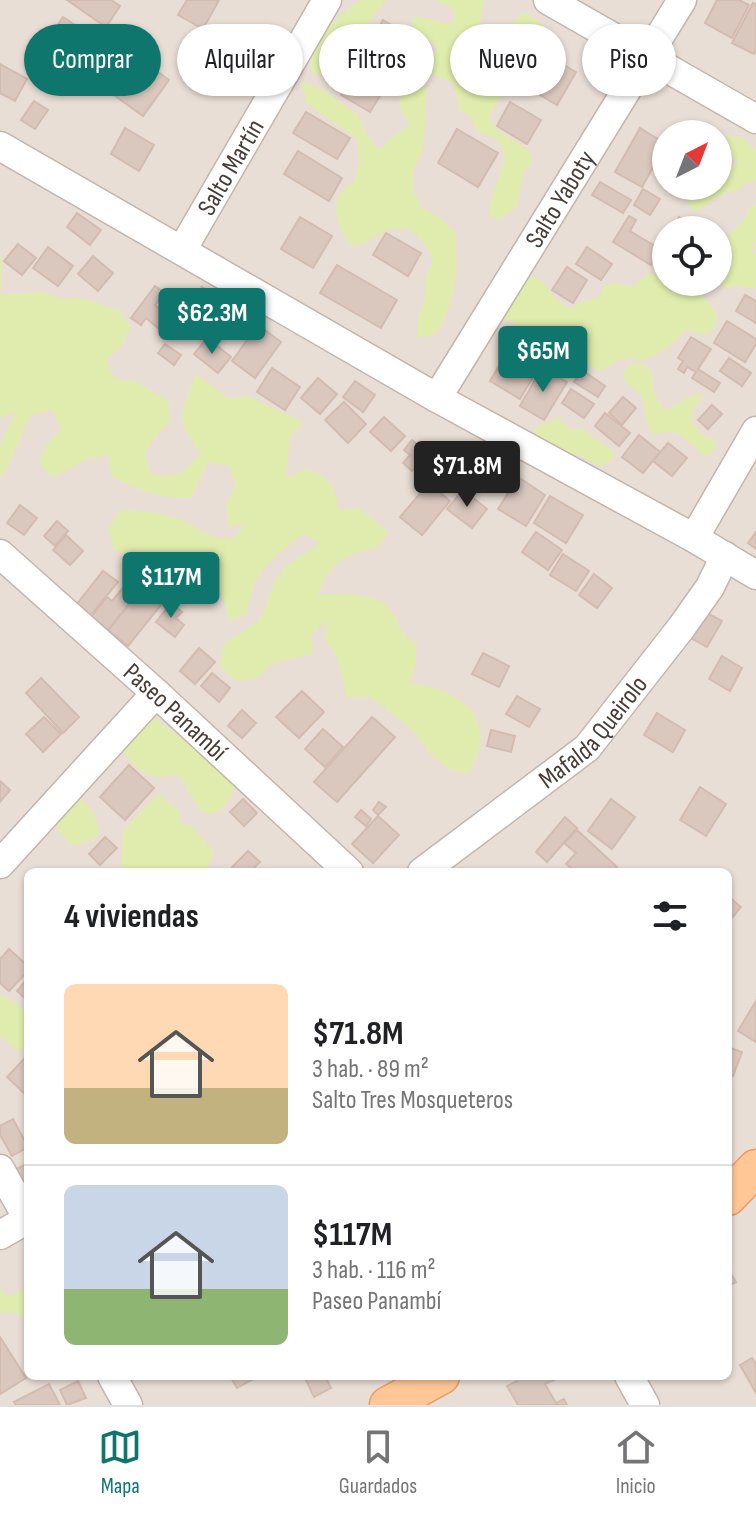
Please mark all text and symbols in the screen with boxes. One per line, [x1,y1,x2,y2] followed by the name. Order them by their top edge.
[24,24,161,96] chip: Comprar
[177,24,303,96] chip: Alquilar
[319,24,434,96] chip: Filtros
[450,24,566,96] chip: Nuevo
[582,24,676,96] chip: Piso
[192,114,271,221] street label: Salto Martín
[652,120,732,200] north arrow
[652,120,732,296] map controls
[519,145,602,254] street label: Salto Yaboty
[652,216,732,296] button: locate
[147,288,277,356] pin: $62.3M
[176,298,248,329] text: $62.3M
[496,326,590,394] pin: $65M
[516,336,570,367] text: $65M
[402,441,532,509] pin: $71.8M
[432,451,502,482] text: $71.8M
[115,552,227,620] pin: $117M
[140,562,202,593] text: $117M
[117,657,233,768] street label: Paseo Panambí
[533,670,655,796] street label: Mafalda Queirolo
[648,894,692,938] icon: filters
[64,896,199,937] text: 4 viviendas
[312,1013,404,1054] text: $71.8M
[128,1016,224,1112] icon: home
[312,1054,429,1085] text: 3 hab. · 89 m²
[312,1085,513,1116] text: Salto Tres Mosqueteros
[312,1214,392,1255] text: $117M
[128,1217,224,1313] icon: home
[312,1255,436,1286] text: 3 hab. · 116 m²
[312,1286,441,1317] text: Paseo Panambí
[98,1425,142,1500] tab: Mapa
[339,1425,417,1500] tab: Guardados
[614,1425,658,1500] tab: Inicio

